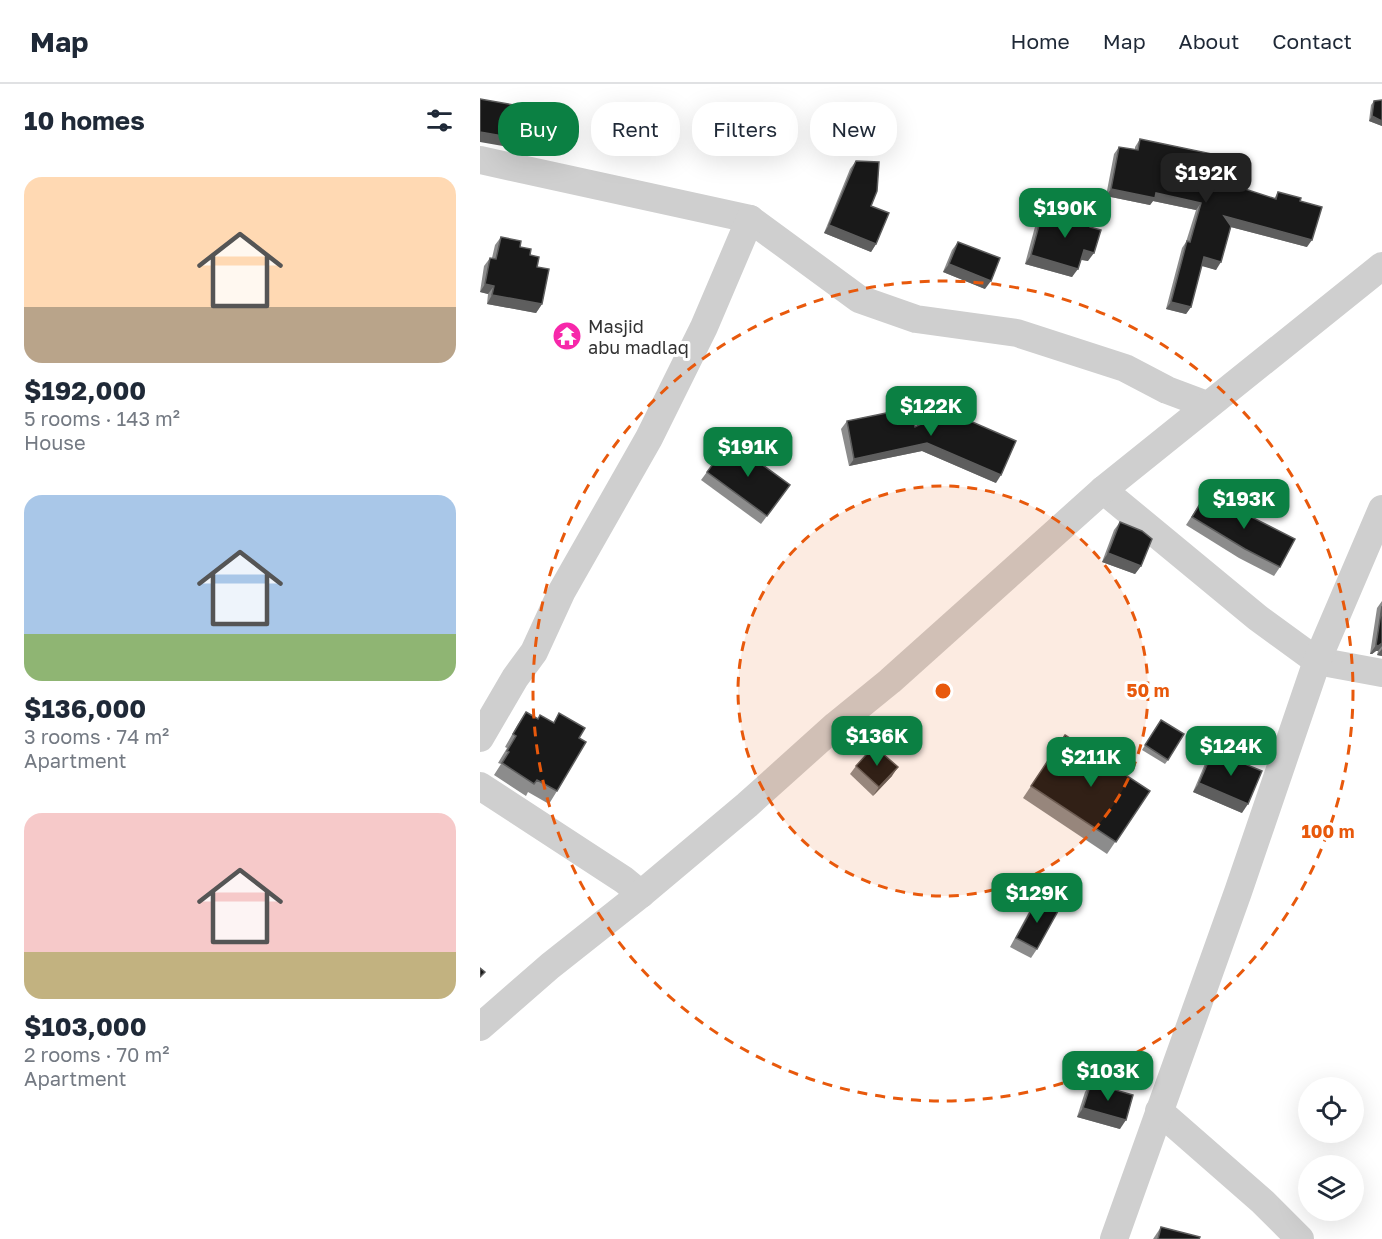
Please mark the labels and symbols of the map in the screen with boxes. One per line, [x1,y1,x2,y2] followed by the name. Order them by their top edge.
[1164,153,1248,204] pin: $192K
[1023,188,1107,239] pin: $190K
[588,315,689,358] place label: Masjid abu madlaq
[551,320,583,352] temple icon: Masjid abu madlaq
[889,386,973,437] pin: $122K
[706,427,790,478] pin: $191K
[1202,479,1286,530] pin: $193K
[1127,679,1169,701] text: 50 m
[933,681,953,701] centre of rings
[835,716,919,767] pin: $136K
[1189,726,1273,777] pin: $124K
[1049,737,1133,788] pin: $211K
[1302,820,1354,842] text: 100 m
[995,873,1079,924] pin: $129K
[1066,1051,1150,1102] pin: $103K

